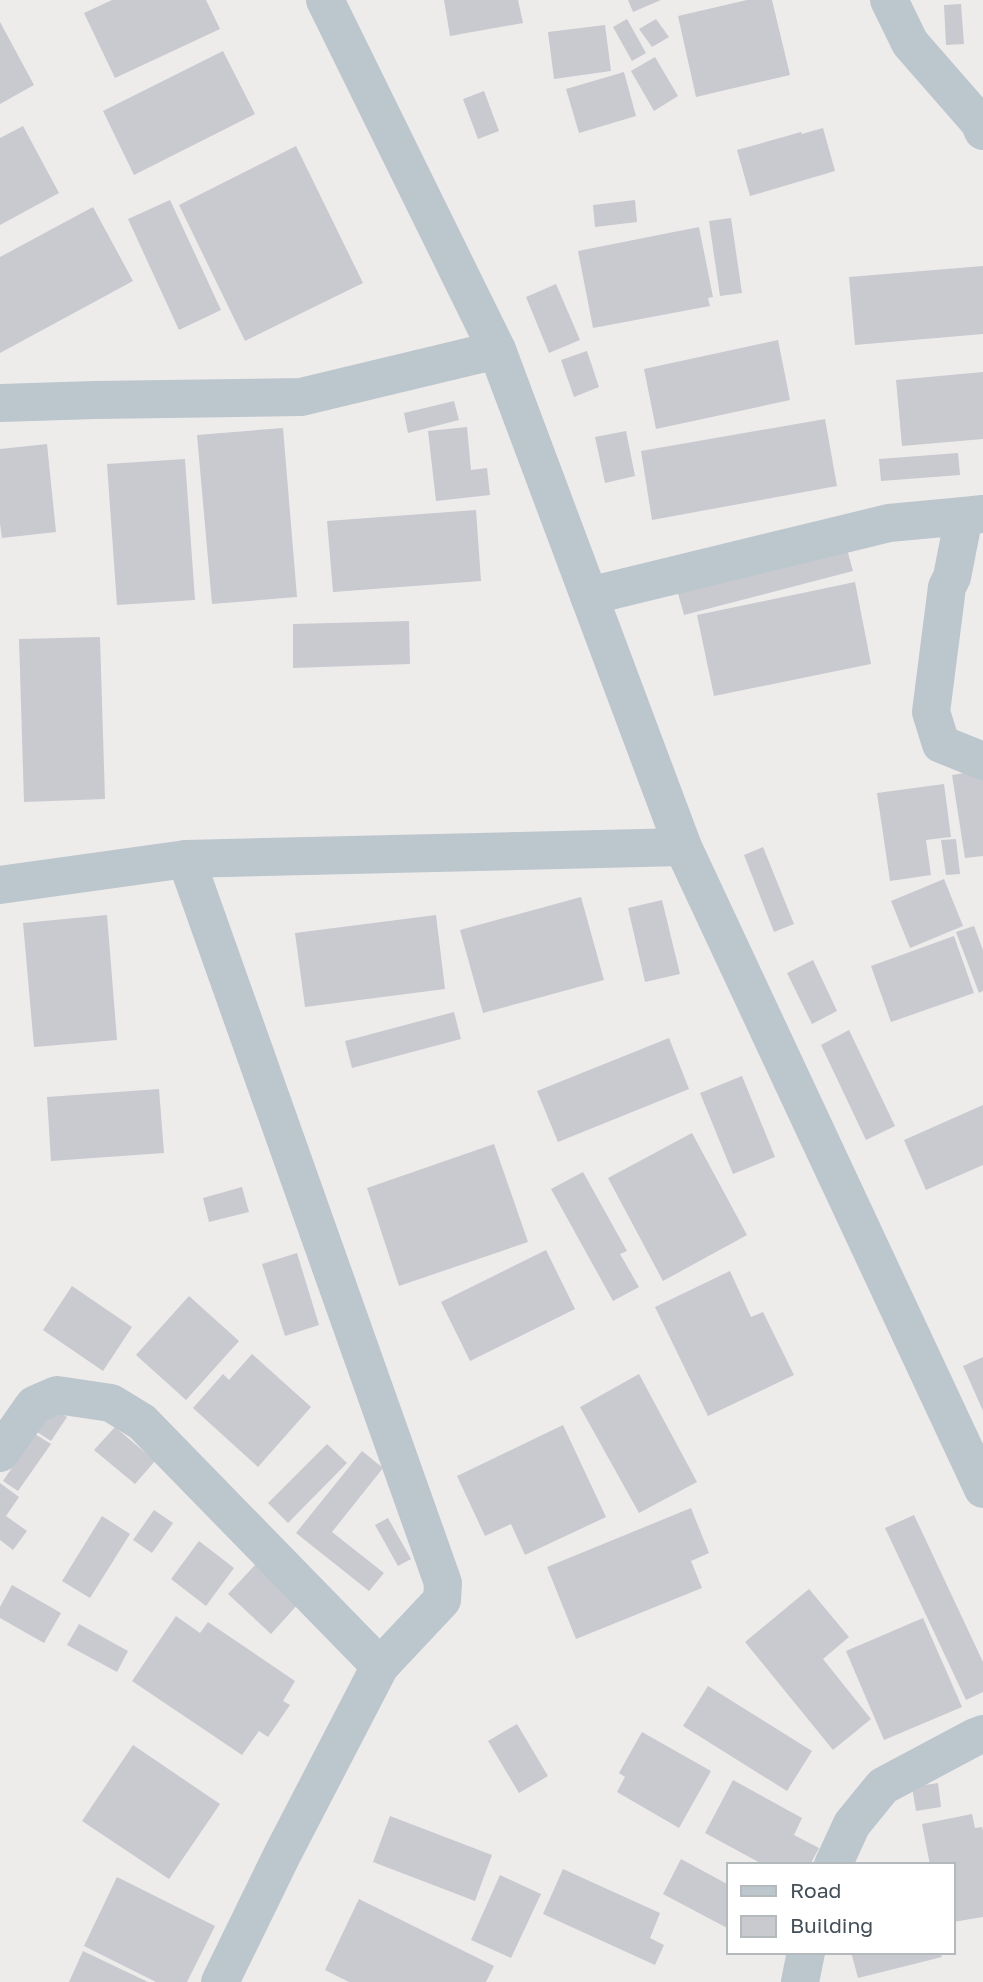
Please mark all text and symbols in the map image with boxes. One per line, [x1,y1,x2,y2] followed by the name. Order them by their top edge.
[727,1863,955,1954] legend
[790,1877,841,1903] text: Road
[790,1912,873,1938] text: Building

